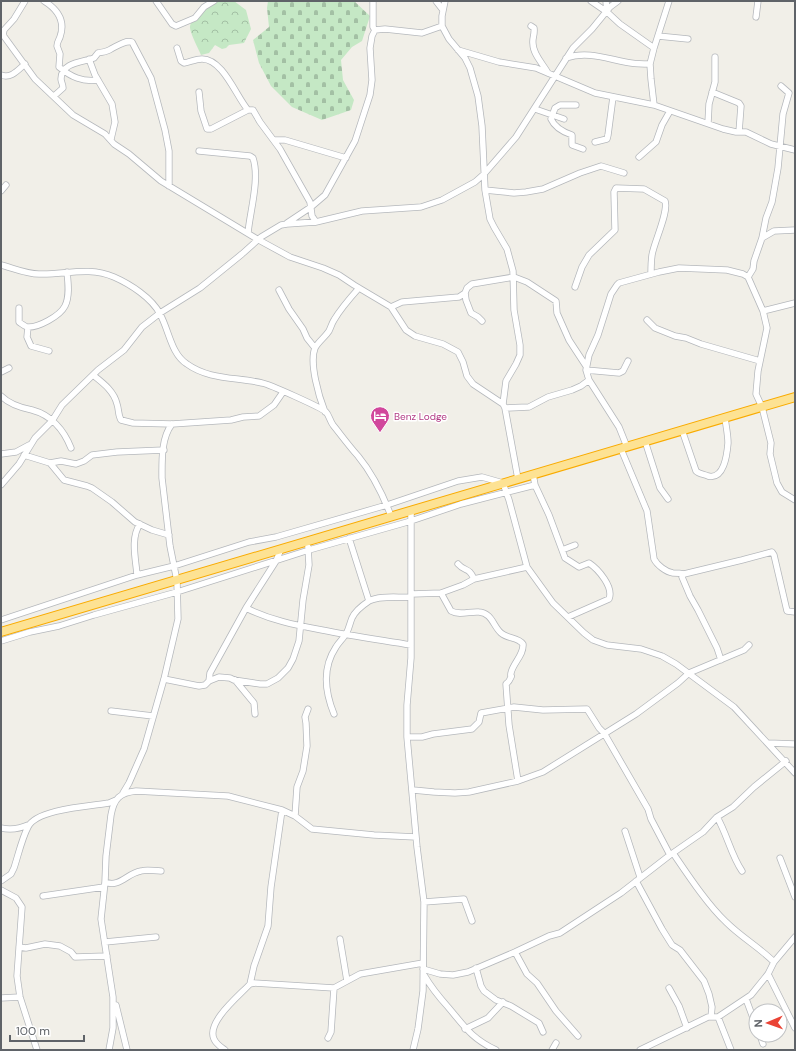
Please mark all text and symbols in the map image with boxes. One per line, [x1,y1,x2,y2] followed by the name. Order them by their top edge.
[369,405,391,433] hotel icon: Benz Lodge
[394,410,447,423] place label: Benz Lodge
[748,1003,788,1043] north arrow
[10,1017,84,1043] scale bar
[751,1019,765,1028] text: N
[16,1023,50,1039] text: 100 m

